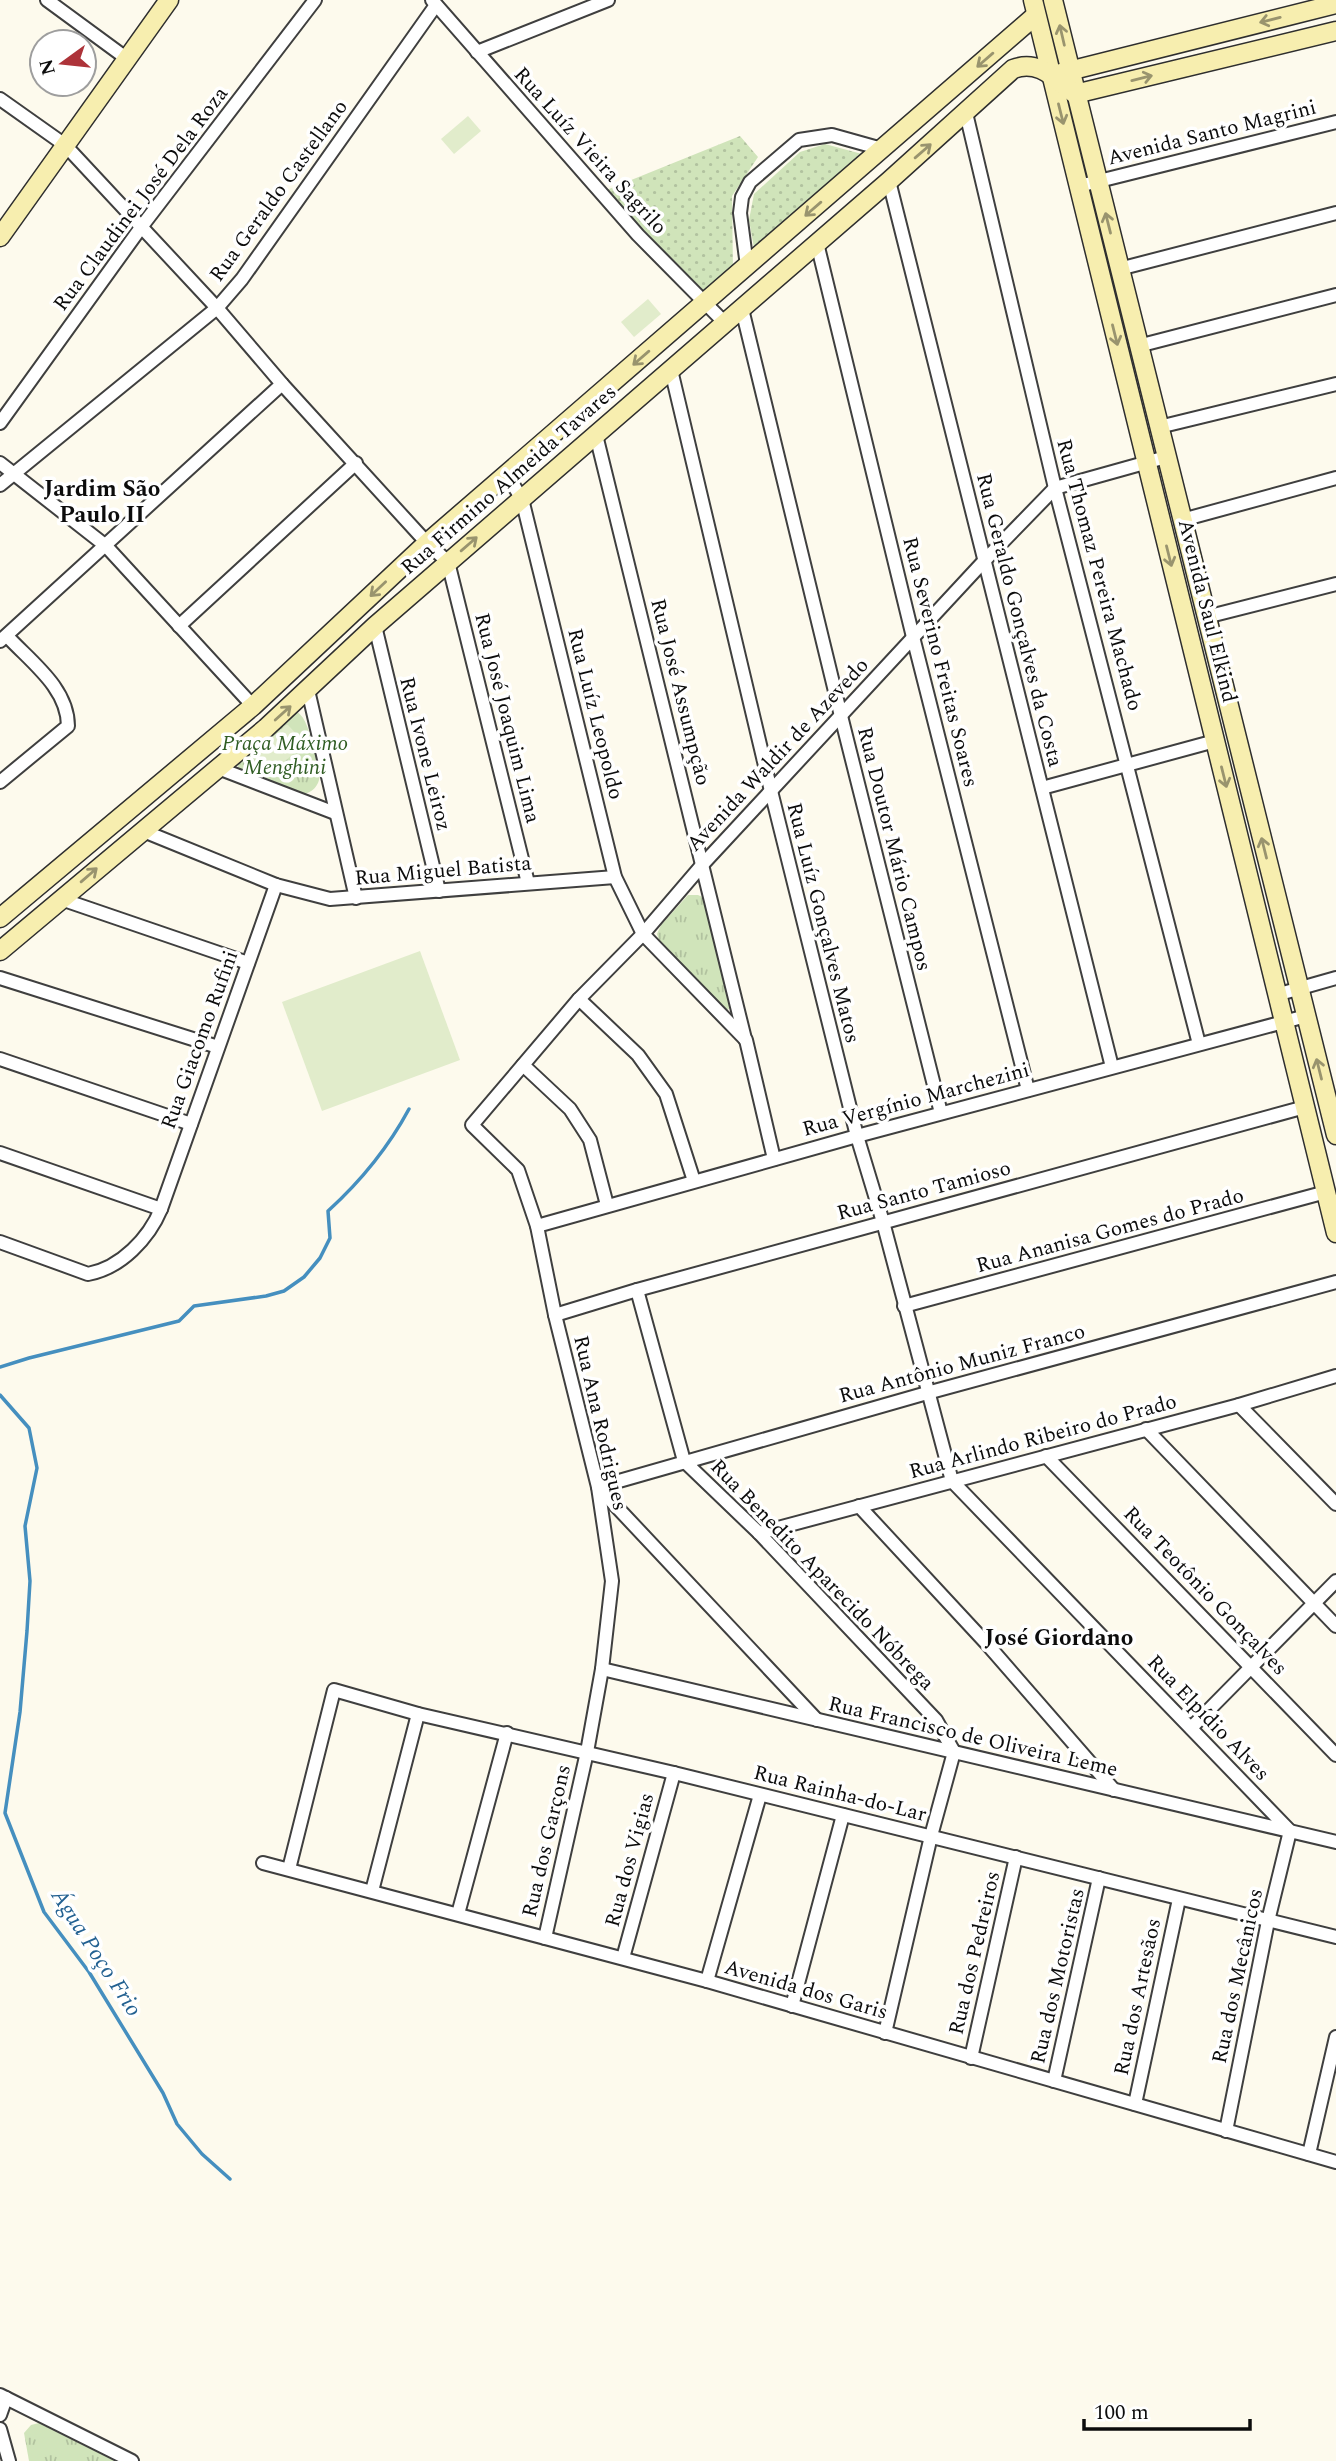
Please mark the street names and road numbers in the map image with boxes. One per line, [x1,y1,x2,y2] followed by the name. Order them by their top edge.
[506,60,674,242] street label: Rua Luíz Vieira Sagrilo
[46,79,237,318] street label: Rua Claudinei José Dela Roza
[1104,92,1320,174] street label: Avenida Santo Magrini
[202,93,356,289] street label: Rua Geraldo Castellano
[394,377,624,583] street label: Rua Firmino Almeida Tavares
[1047,435,1151,715] street label: Rua Thomaz Pereira Machado
[967,470,1071,771] street label: Rua Geraldo Gonçalves da Costa
[1169,516,1245,706] street label: Avenida Saul Elkind
[893,533,987,791] street label: Rua Severino Freitas Soares
[641,595,719,789] street label: Rua José Assumpção
[465,609,549,827] street label: Rua José Joaquim Lima
[558,625,632,803] street label: Rua Luíz Leopoldo
[679,651,877,859] street label: Avenida Waldir de Azevedo
[390,673,460,835] street label: Rua Ivone Leiroz
[848,723,940,975] street label: Rua Doutor Mário Campos
[778,799,868,1047] street label: Rua Luíz Gonçalves Matos
[353,847,533,895] street label: Rua Miguel Batista
[153,946,247,1134] street label: Rua Giacomo Rufini
[799,1054,1033,1146] street label: Rua Vergínio Marchezini
[833,1152,1015,1230] street label: Rua Santo Tamioso
[973,1180,1247,1282] street label: Rua Ananisa Gomes do Prado
[835,1316,1089,1412] street label: Rua Antônio Muniz Franco
[564,1332,636,1514] street label: Rua Ana Rodrigues
[906,1386,1180,1488] street label: Rua Arlindo Ribeiro do Prado
[702,1452,942,1699] street label: Rua Benedito Aparecido Nóbrega
[1115,1499,1295,1683] street label: Rua Teotônio Gonçalves
[1139,1647,1277,1789] street label: Rua Elpídio Alves
[825,1688,1121,1786] street label: Rua Francisco de Oliveira Leme
[750,1757,930,1831] street label: Rua Rainha-do-Lar
[514,1761,580,1921] street label: Rua dos Garçons
[597,1789,663,1931] street label: Rua dos Vigias
[941,1868,1009,2038] street label: Rua dos Pedreiros
[1022,1885,1094,2067] street label: Rua dos Motoristas
[1204,1885,1272,2067] street label: Rua dos Mecânicos
[1106,1915,1170,2079] street label: Rua dos Artesãos
[720,1951,892,2029] street label: Avenida dos Garis

